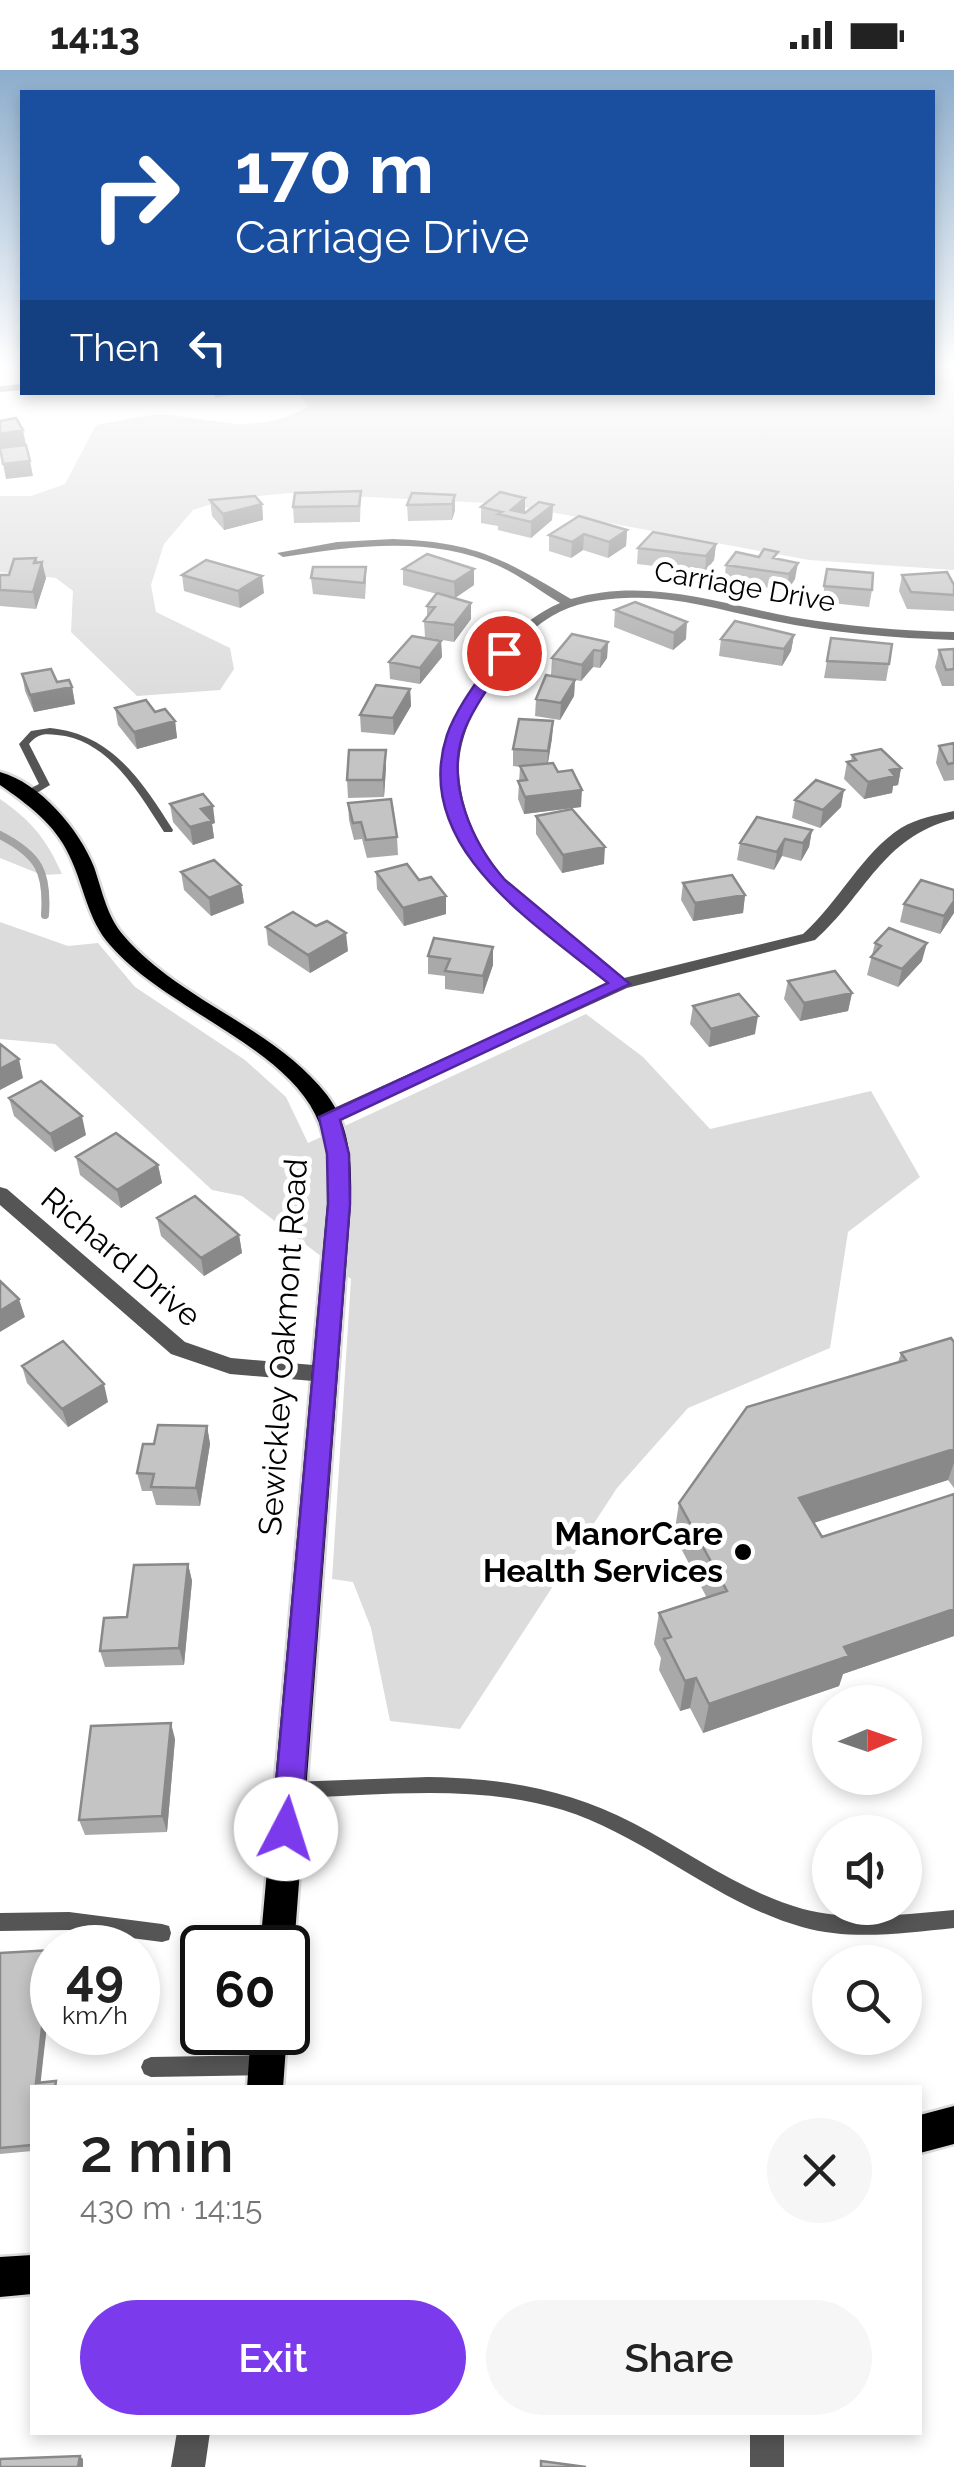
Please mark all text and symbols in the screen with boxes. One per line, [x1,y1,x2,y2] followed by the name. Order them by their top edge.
[50,13,140,58] text: 14:13
[235,127,434,209] text: 170 m
[70,130,200,260] icon: right
[235,211,529,264] text: Carriage Drive
[180,320,235,375] icon: left
[70,325,160,370] text: Then
[652,554,838,619] street label: Carriage Drive
[462,611,547,696] pin
[477,626,532,681] icon: arrive
[251,1157,314,1537] street label: Sewickley Oakmont Road
[34,1179,209,1334] street label: Richard Drive
[483,1515,723,1589] place label: ManorCare Health Services
[732,1541,754,1563] marker: ManorCare Health Services
[812,1685,922,1795] north arrow
[812,1685,922,2055] map controls
[234,1777,338,1881] position arrow
[812,1815,922,1925] button: sound
[180,1925,310,2055] speed limit sign: 60
[812,1945,922,2055] button: search
[66,1948,124,2007] text: 49
[62,2000,128,2030] text: km/h
[80,2116,234,2186] text: 2 min
[767,2118,872,2223] button: close
[80,2189,262,2226] text: 430 m · 14:15
[80,2300,466,2415] button: Exit
[486,2300,872,2415] button: Share

